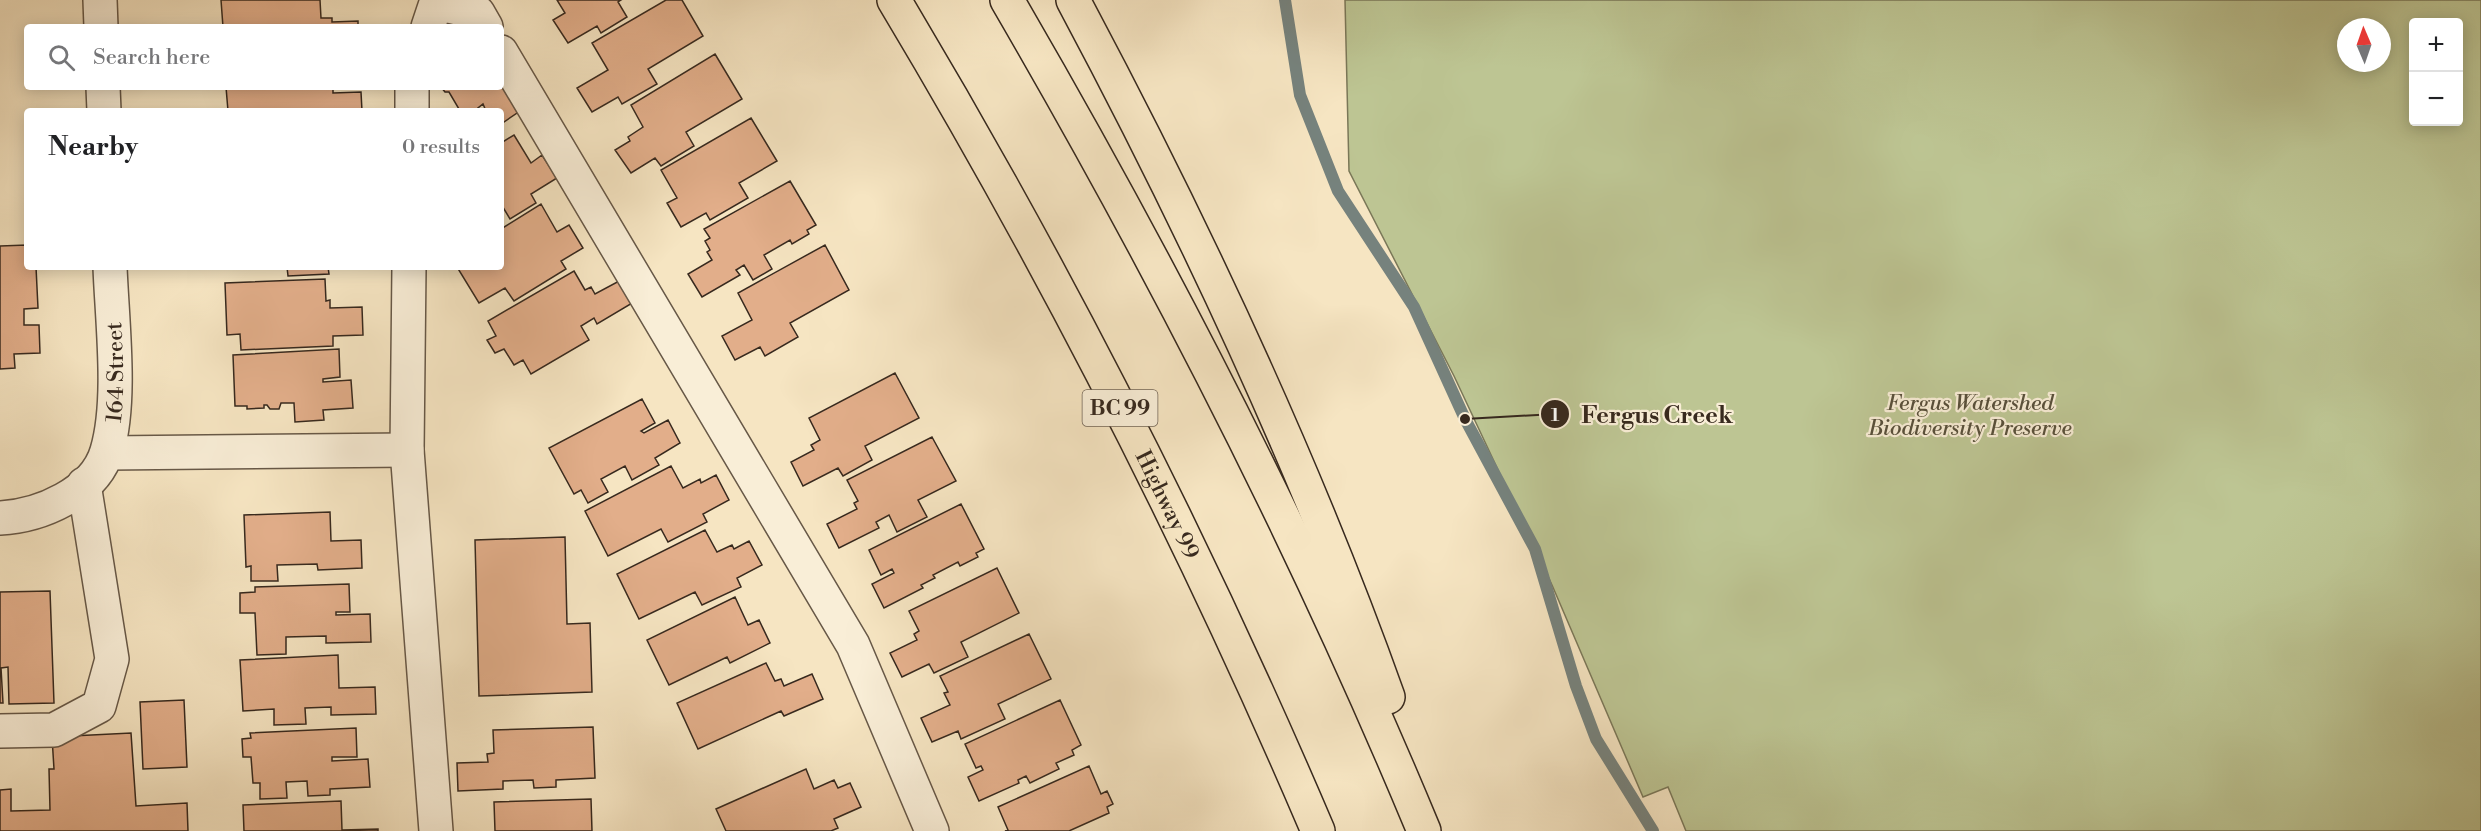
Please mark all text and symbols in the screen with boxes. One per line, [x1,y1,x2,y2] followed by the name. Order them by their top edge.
[2337,18,2391,72] north arrow
[2409,18,2463,126] map controls
[2409,18,2463,72] button: +
[24,24,504,90] search box
[45,41,78,74] icon: search
[93,44,210,71] text: Search here
[2409,72,2463,126] button: −
[48,131,138,163] text: Nearby
[402,135,480,160] text: 0 results
[101,321,130,424] street label: 164 Street
[1082,390,1158,426] road number: BC 99
[1867,390,2072,442] park label: Fergus Watershed Biodiversity Preserve
[1540,393,1745,435] callout: Fergus Creek
[1581,401,1734,431] text: Fergus Creek
[1551,404,1560,427] text: 1
[1129,446,1205,563] street label: Highway 99

